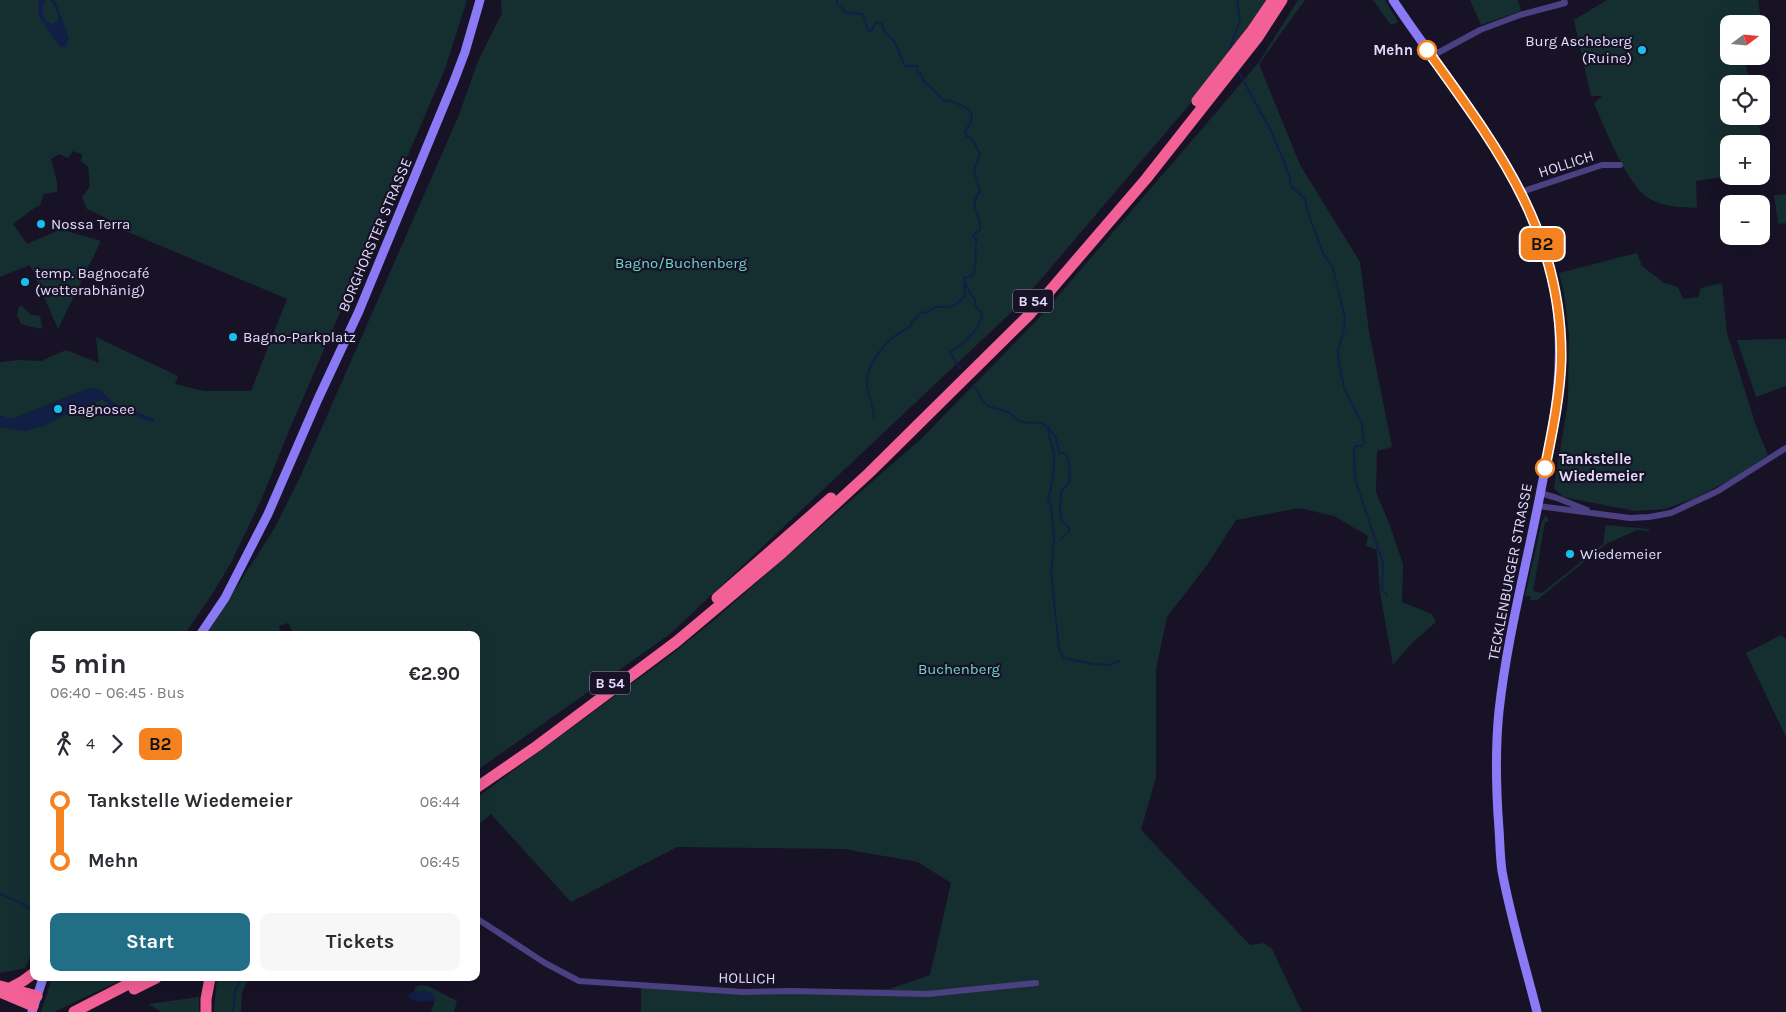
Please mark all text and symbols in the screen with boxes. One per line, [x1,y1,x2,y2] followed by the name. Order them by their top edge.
[1720,15,1770,65] north arrow
[1720,15,1770,245] map controls
[1525,32,1633,67] place label: Burg Ascheberg (Ruine)
[1417,40,1437,60] marker: Mehn
[1373,41,1413,59] place label: Mehn
[1636,44,1648,56] marker: Burg Ascheberg (Ruine)
[1720,75,1770,125] button: locate
[1720,135,1770,185] button: +
[1536,147,1596,181] street label: HOLLICH
[334,155,416,315] street label: BORGHORSTER STRASSE
[1720,195,1770,245] button: −
[51,215,130,233] place label: Nossa Terra
[35,218,47,230] marker: Nossa Terra
[1520,228,1564,260] line badge: B2
[1531,233,1553,255] text: B2
[615,254,748,272] park label: Bagno/Buchenberg
[35,264,150,299] place label: temp. Bagnocafé (wetterabhänig)
[19,276,31,288] marker: temp. Bagnocafé (wetterabhänig)
[1013,290,1053,312] road number: B 54
[243,328,356,346] place label: Bagno-Parkplatz
[227,331,239,343] marker: Bagno-Parkplatz
[68,400,135,418] place label: Bagnosee
[52,403,64,415] marker: Bagnosee
[1559,450,1644,485] place label: Tankstelle Wiedemeier
[1535,458,1555,478] marker: Tankstelle Wiedemeier
[1484,482,1536,662] street label: TECKLENBURGER STRASSE
[1580,545,1662,563] place label: Wiedemeier
[1564,548,1576,560] marker: Wiedemeier
[50,647,127,680] text: 5 min
[918,660,1001,678] park label: Buchenberg
[409,663,460,685] text: €2.90
[590,671,630,694] road number: B 54
[50,683,185,702] text: 06:40 – 06:45 · Bus
[50,730,78,758] icon: walk
[103,730,131,758] icon: forward
[149,733,172,755] text: B2
[86,734,95,753] text: 4
[88,790,292,812] text: Tankstelle Wiedemeier
[420,792,460,811] text: 06:44
[88,850,138,872] text: Mehn
[420,852,460,871] text: 06:45
[50,913,250,971] button: Start
[260,913,460,971] button: Tickets
[718,969,776,987] street label: HOLLICH

